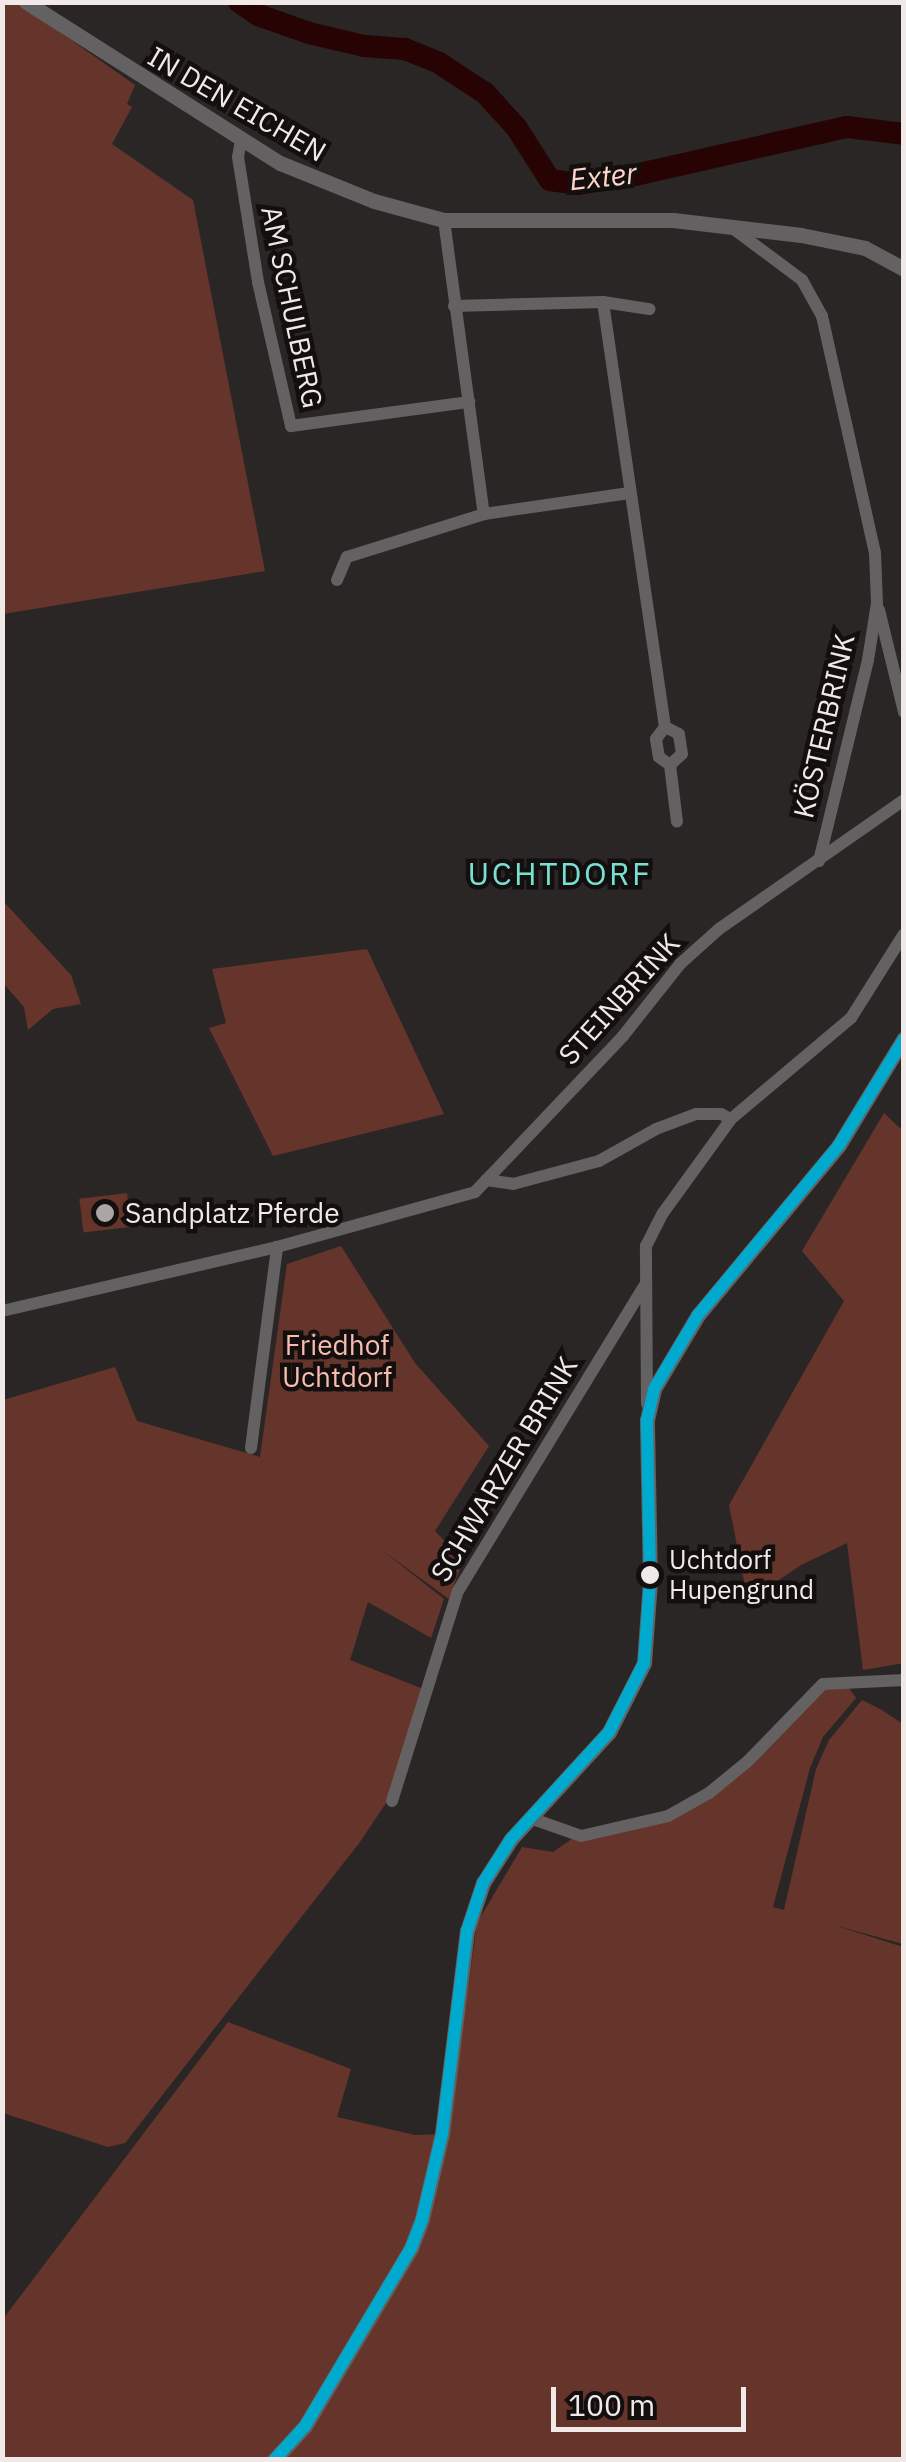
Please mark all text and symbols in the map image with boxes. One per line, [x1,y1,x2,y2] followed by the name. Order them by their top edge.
[142,39,332,169] street label: IN DEN EICHEN
[568,155,638,197] water label: Exter
[254,203,330,411] street label: AM SCHULBERG
[786,631,862,821] street label: KÖSTERBRINK
[468,854,652,892] district label: UCHTDORF
[552,927,686,1071] street label: STEINBRINK
[125,1196,340,1230] place label: Sandplatz Pferde
[94,1202,116,1224] marker: Sandplatz Pferde
[282,1328,392,1394] park label: Friedhof Uchtdorf
[424,1351,584,1587] street label: SCHWARZER BRINK
[669,1544,814,1606] place label: Uchtdorf Hupengrund
[640,1565,660,1585] marker: Uchtdorf Hupengrund
[556,2367,751,2429] scale bar
[568,2385,655,2424] text: 100 m

